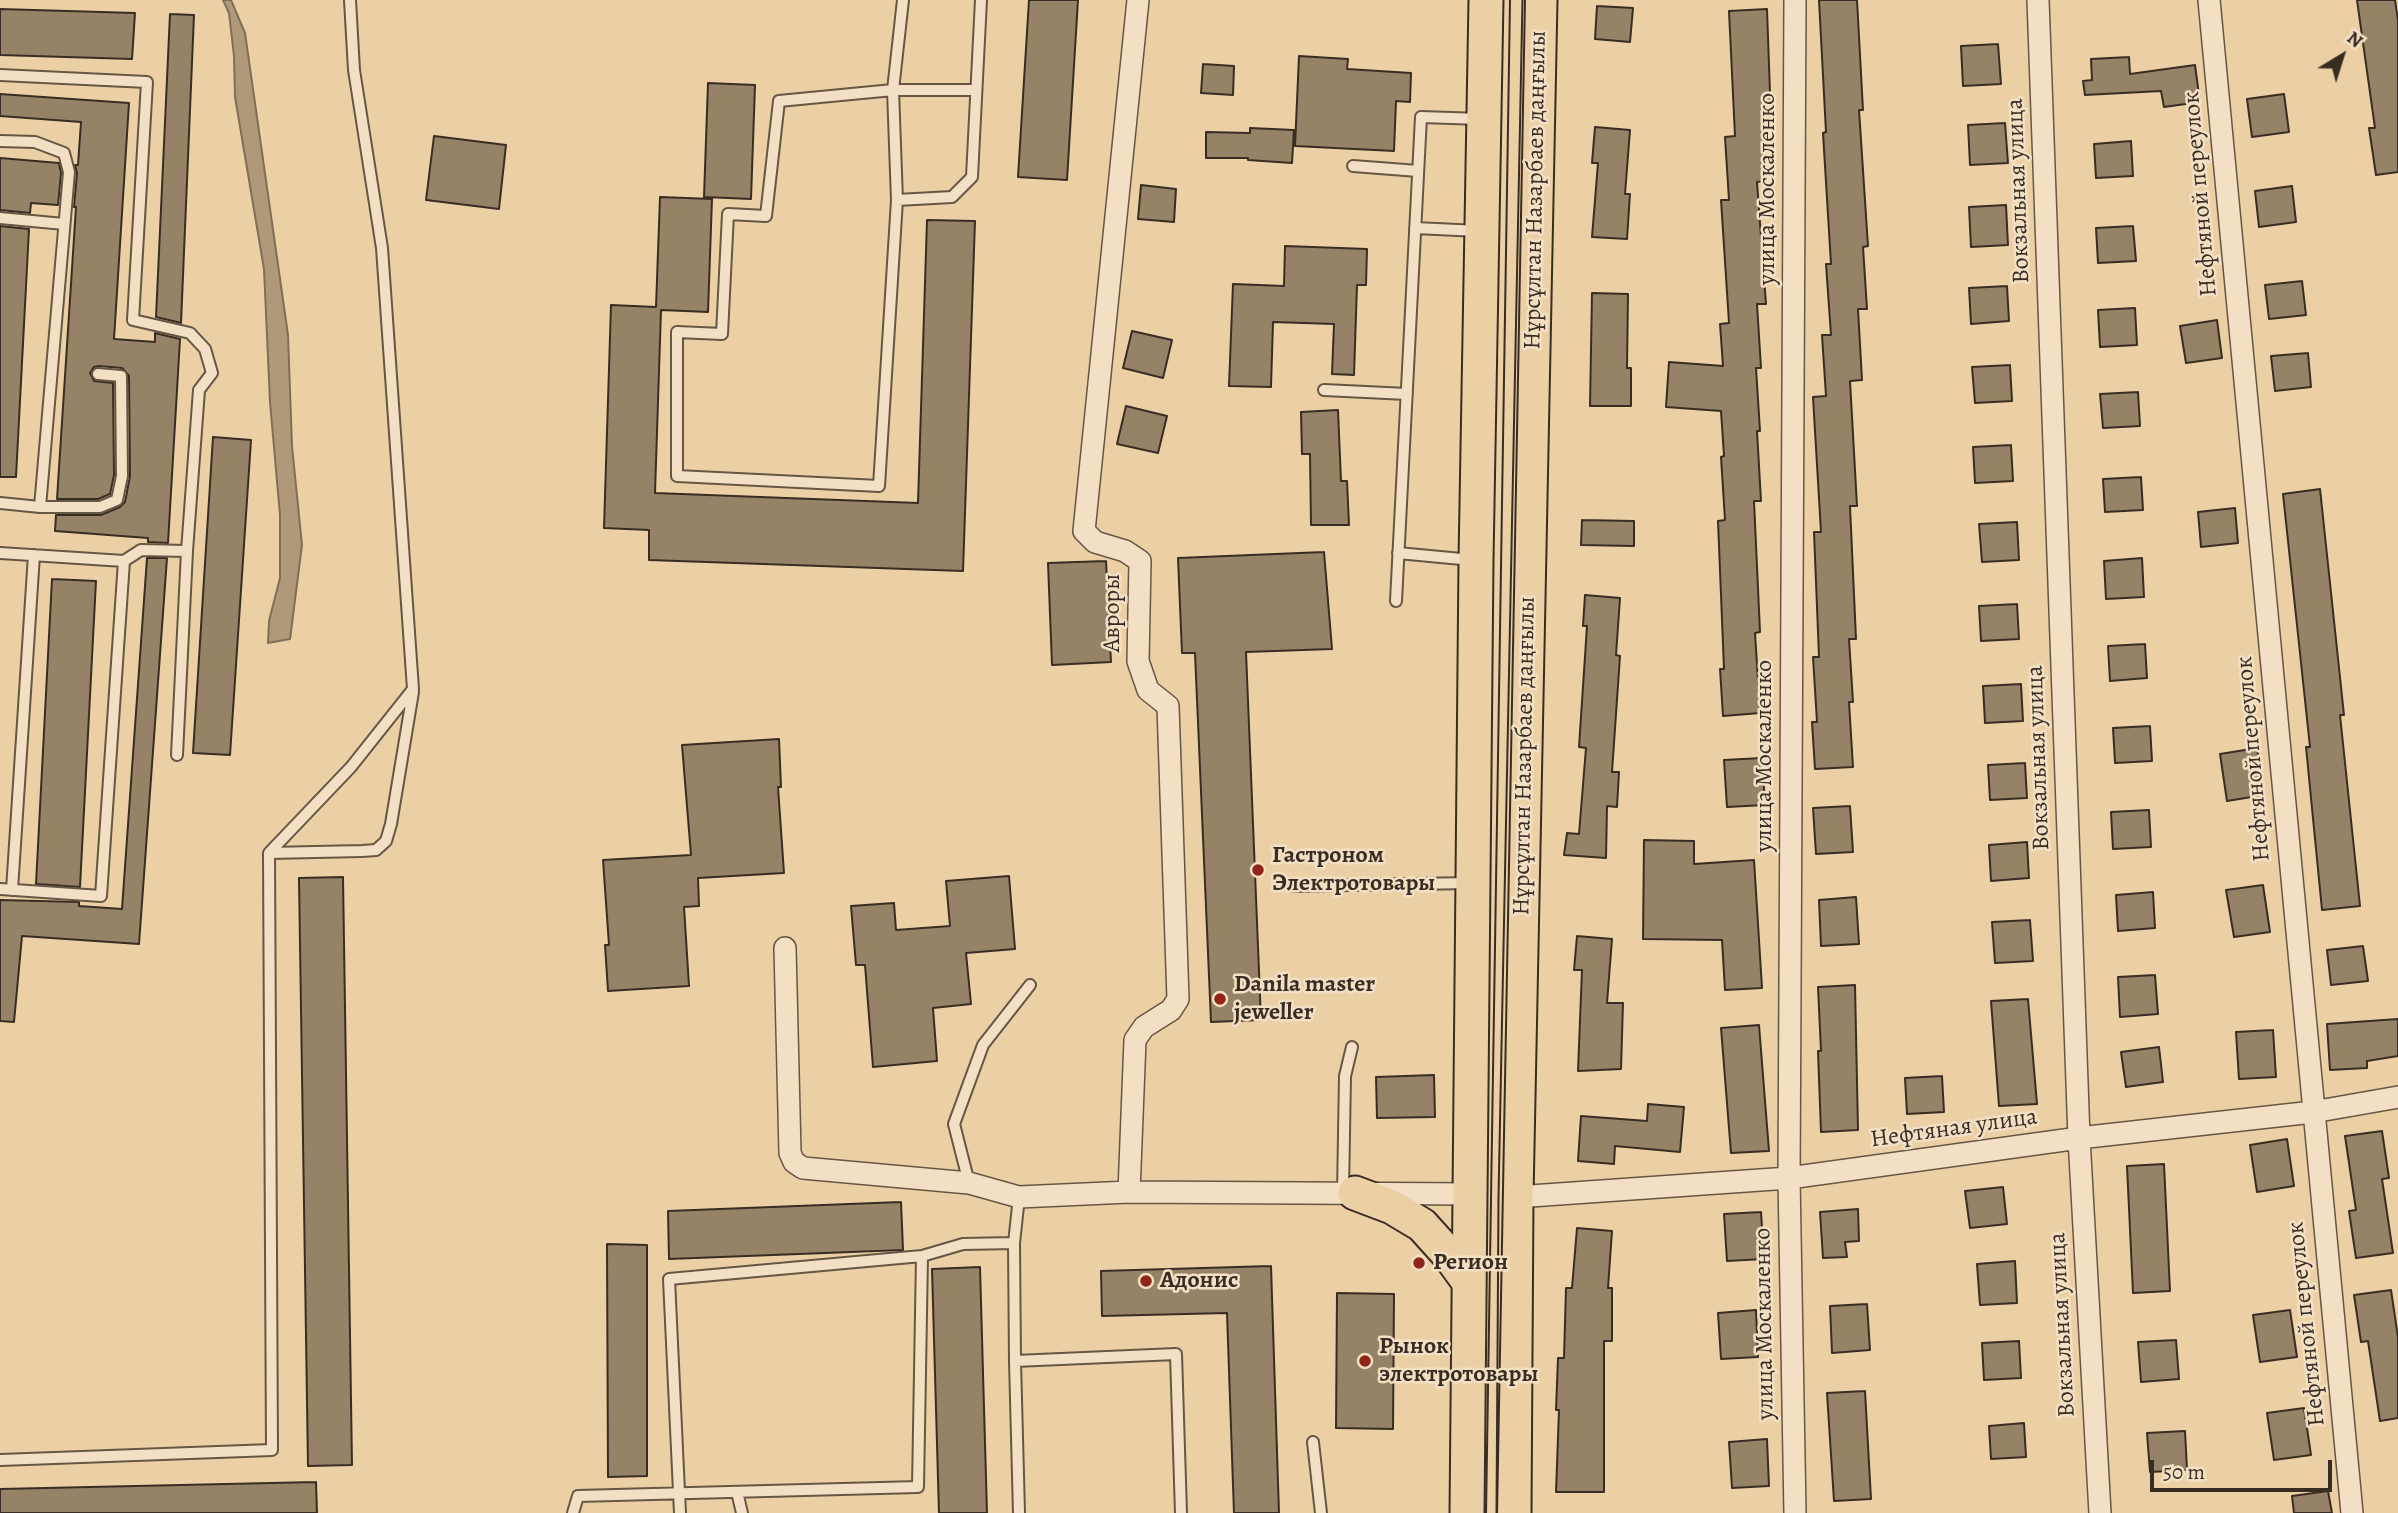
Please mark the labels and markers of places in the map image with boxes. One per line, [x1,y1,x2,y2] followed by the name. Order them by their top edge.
[1272,842,1435,898] place label: Гастроном Электротовары
[1250,862,1266,878] marker: Гастроном Электротовары
[1234,971,1375,1027] place label: Danila master jeweller
[1212,991,1228,1007] marker: Danila master jeweller
[1433,1249,1508,1277] place label: Регион
[1411,1255,1427,1271] marker: Регион
[1160,1267,1238,1295] place label: Адонис
[1138,1273,1154,1289] marker: Адонис
[1379,1333,1538,1389] place label: Рынок электротовары
[1357,1353,1373,1369] marker: Рынок электротовары

